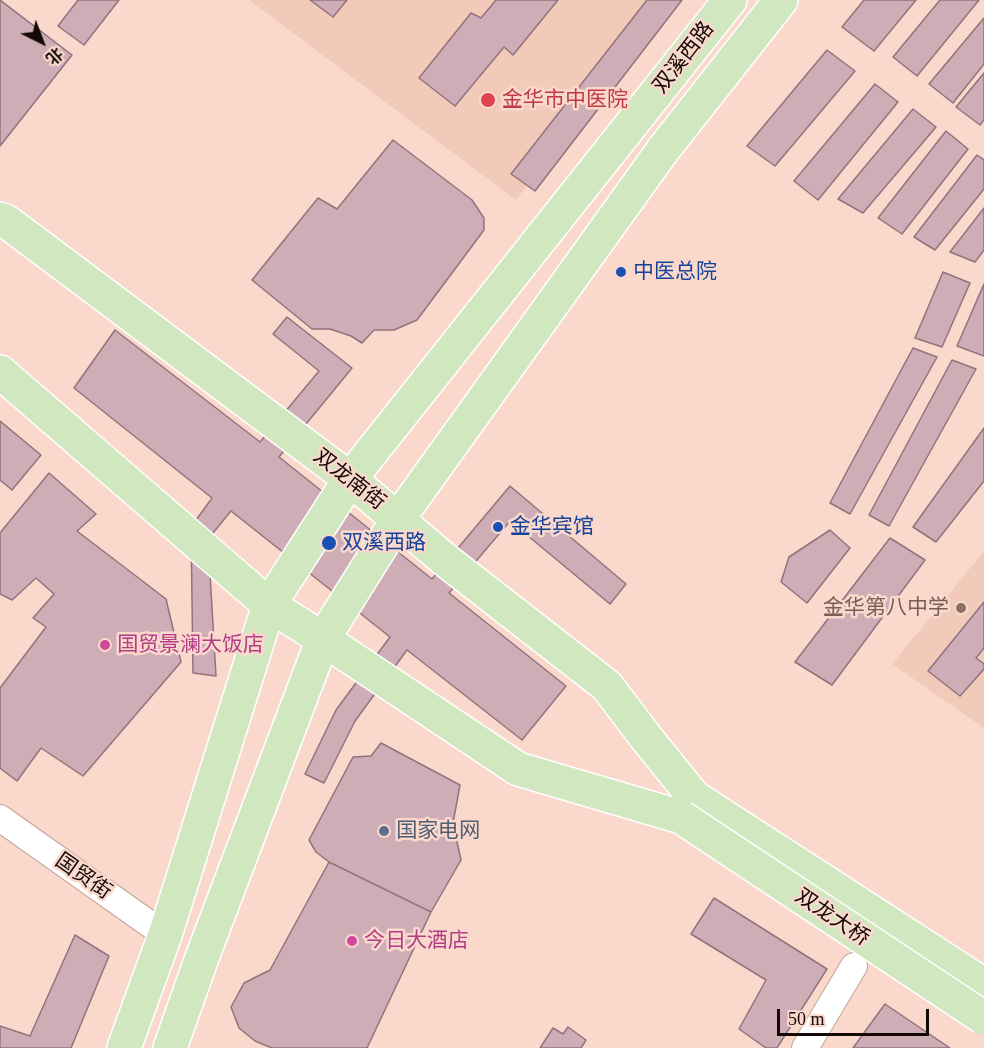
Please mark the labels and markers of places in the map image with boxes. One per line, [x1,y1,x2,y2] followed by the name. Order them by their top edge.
[502,87,628,113] place label: 金华市中医院
[479,91,497,109] marker: 金华市中医院
[633,259,717,285] place label: 中医总院
[614,265,628,279] marker: 中医总院
[510,514,594,540] place label: 金华宾馆
[491,520,505,534] marker: 金华宾馆
[342,530,426,556] place label: 双溪西路
[320,534,338,552] marker: 双溪西路
[823,595,949,621] place label: 金华第八中学
[954,601,968,615] marker: 金华第八中学
[117,632,264,658] place label: 国贸景澜大饭店
[98,638,112,652] marker: 国贸景澜大饭店
[396,818,480,844] place label: 国家电网
[377,824,391,838] marker: 国家电网
[364,928,469,954] place label: 今日大酒店
[345,934,359,948] marker: 今日大酒店

